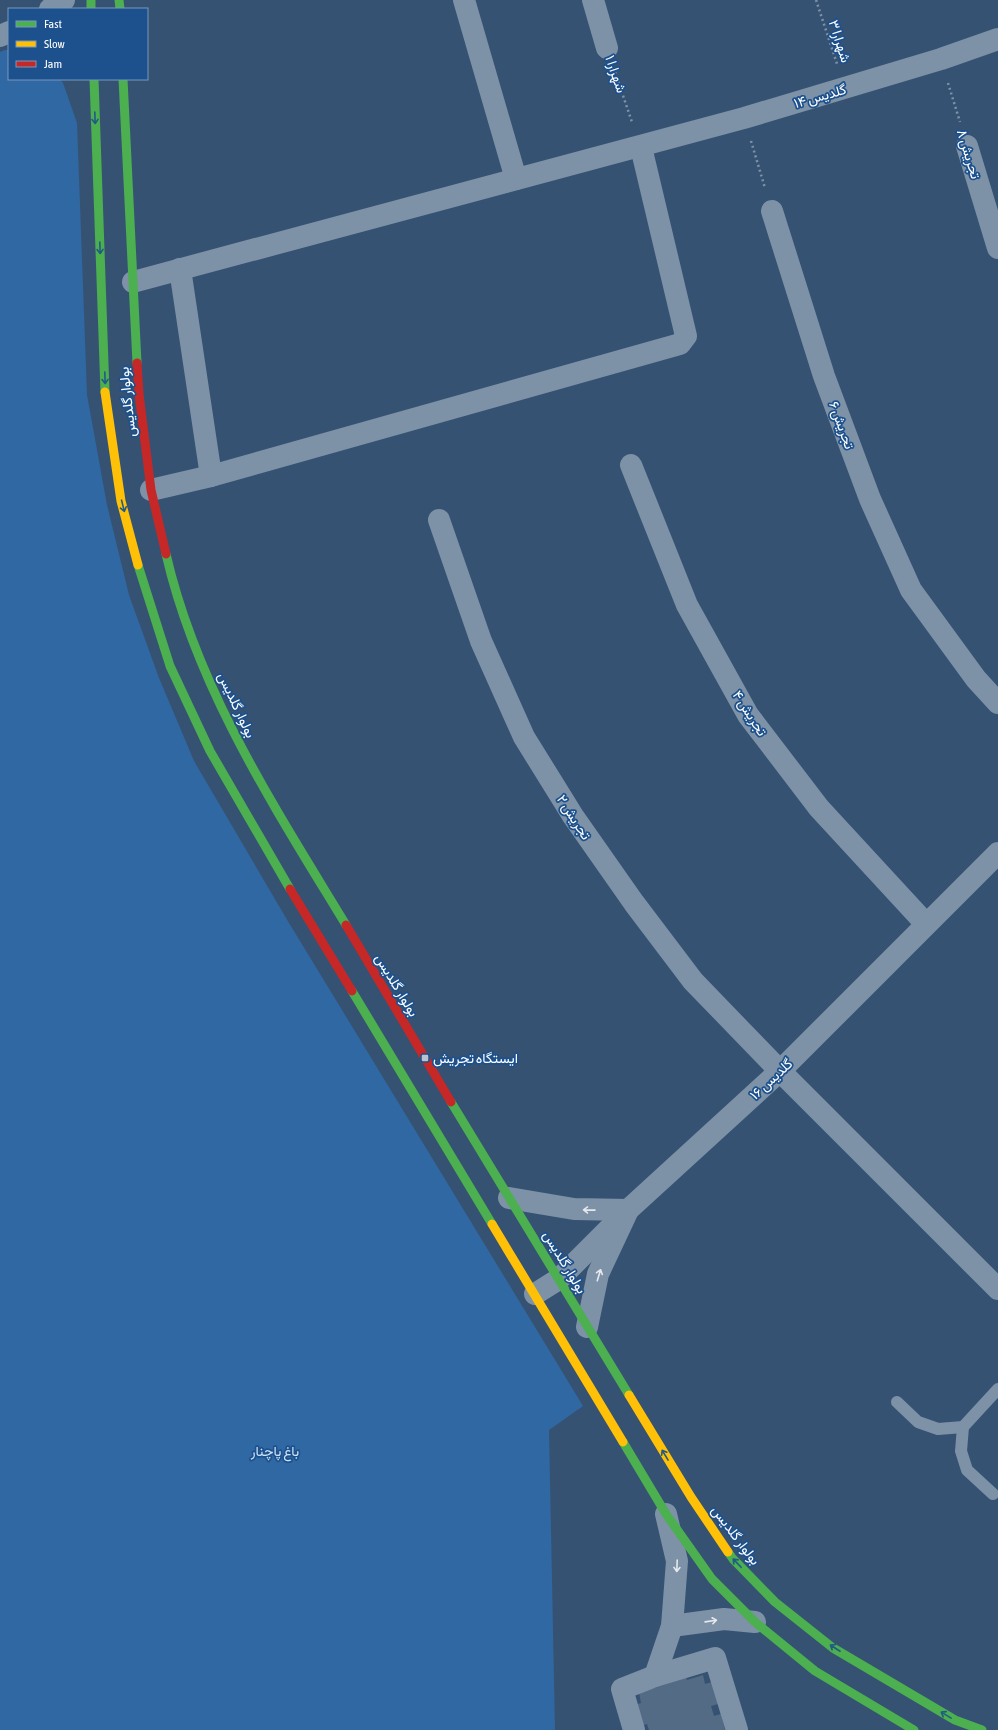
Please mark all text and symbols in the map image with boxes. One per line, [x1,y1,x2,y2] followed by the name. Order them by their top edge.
[8,8,148,80] legend
[44,17,62,31] text: Fast
[825,18,854,65] street label: شهرارا ۳
[44,37,65,51] text: Slow
[601,53,630,95] street label: شهرارا ۱
[44,57,62,71] text: Jam
[792,81,848,112] street label: گلدیس ۱۴
[91,111,99,124] one-way arrow
[953,127,984,181] street label: تجریش ۸
[96,241,104,254] one-way arrow
[115,366,140,438] street label: بولوار گلدیس
[101,371,108,384] one-way arrow
[825,399,858,451] street label: تجریش ۶
[119,500,127,513] one-way arrow
[214,670,259,741] street label: بولوار گلدیس
[729,687,771,739] street label: تجریش ۴
[553,792,594,843] street label: تجریش ۲
[371,951,422,1020] street label: بولوار گلدیس
[433,1050,518,1067] place label: ایستگاه تجریش
[420,1053,430,1063] marker: ایستگاه تجریش
[746,1055,796,1104] street label: گلدیس ۱۶
[583,1206,596,1213] one-way arrow
[539,1228,590,1297] street label: بولوار گلدیس
[596,1269,603,1282] one-way arrow
[250,1443,299,1462] park label: باغ پاچنار
[661,1450,669,1461] one-way arrow
[708,1502,764,1569] street label: بولوار گلدیس
[732,1558,742,1568] one-way arrow
[673,1559,680,1572] one-way arrow
[704,1617,717,1625] one-way arrow
[829,1644,841,1652] one-way arrow
[940,1710,952,1718] one-way arrow

